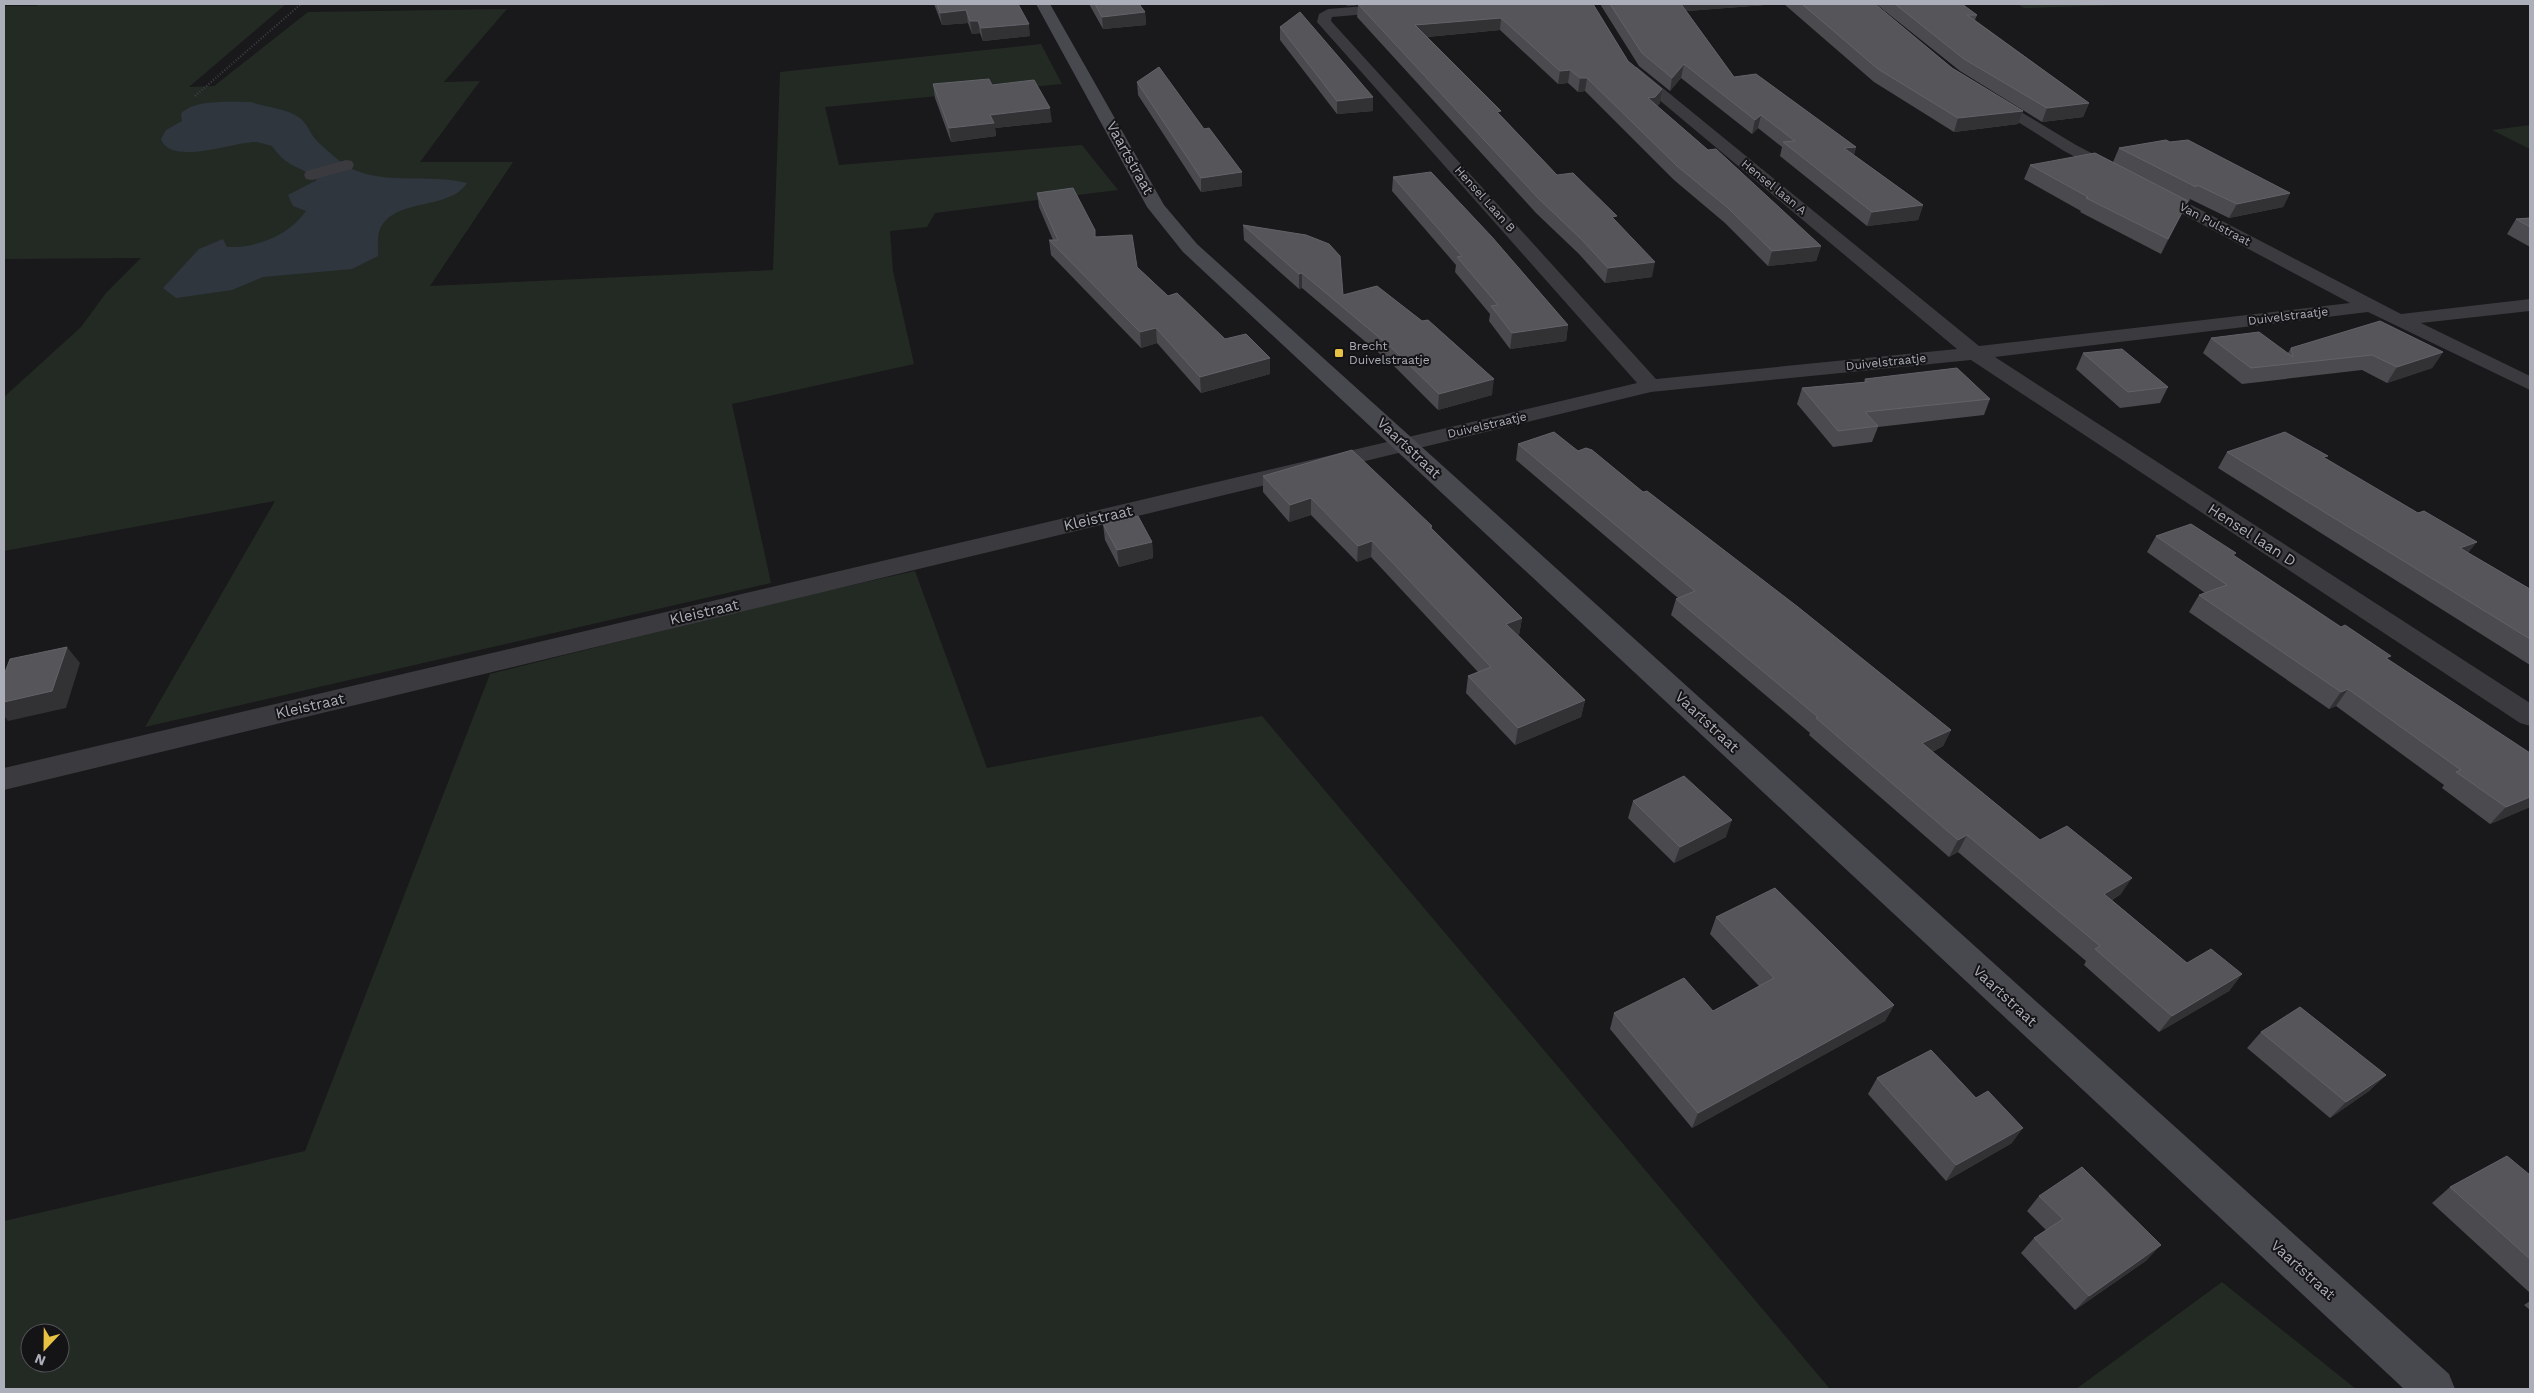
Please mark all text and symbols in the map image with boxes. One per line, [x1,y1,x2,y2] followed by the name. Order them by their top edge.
[1103,118,1158,198] street label: Vaartstraat
[1739,156,1810,218] street label: Hensel laan A
[1452,163,1518,235] street label: Hensel Laan B
[2177,199,2253,249] street label: Van Pulstraat
[2247,304,2329,328] street label: Duivelstraatje
[1349,339,1430,367] place label: Brecht Duivelstraatje
[1333,347,1345,359] marker: Brecht Duivelstraatje
[1845,351,1927,373] street label: Duivelstraatje
[1446,409,1528,441] street label: Duivelstraatje
[1373,414,1445,483] street label: Vaartstraat
[2205,500,2299,570] street label: Hensel laan D
[1062,501,1135,535] street label: Kleistraat
[668,595,741,629] street label: Kleistraat
[1671,688,1743,757] street label: Vaartstraat
[274,689,347,723] street label: Kleistraat
[1969,962,2041,1031] street label: Vaartstraat
[2267,1236,2340,1304] street label: Vaartstraat
[20,1323,70,1373] north arrow
[32,1351,48,1369] text: N

